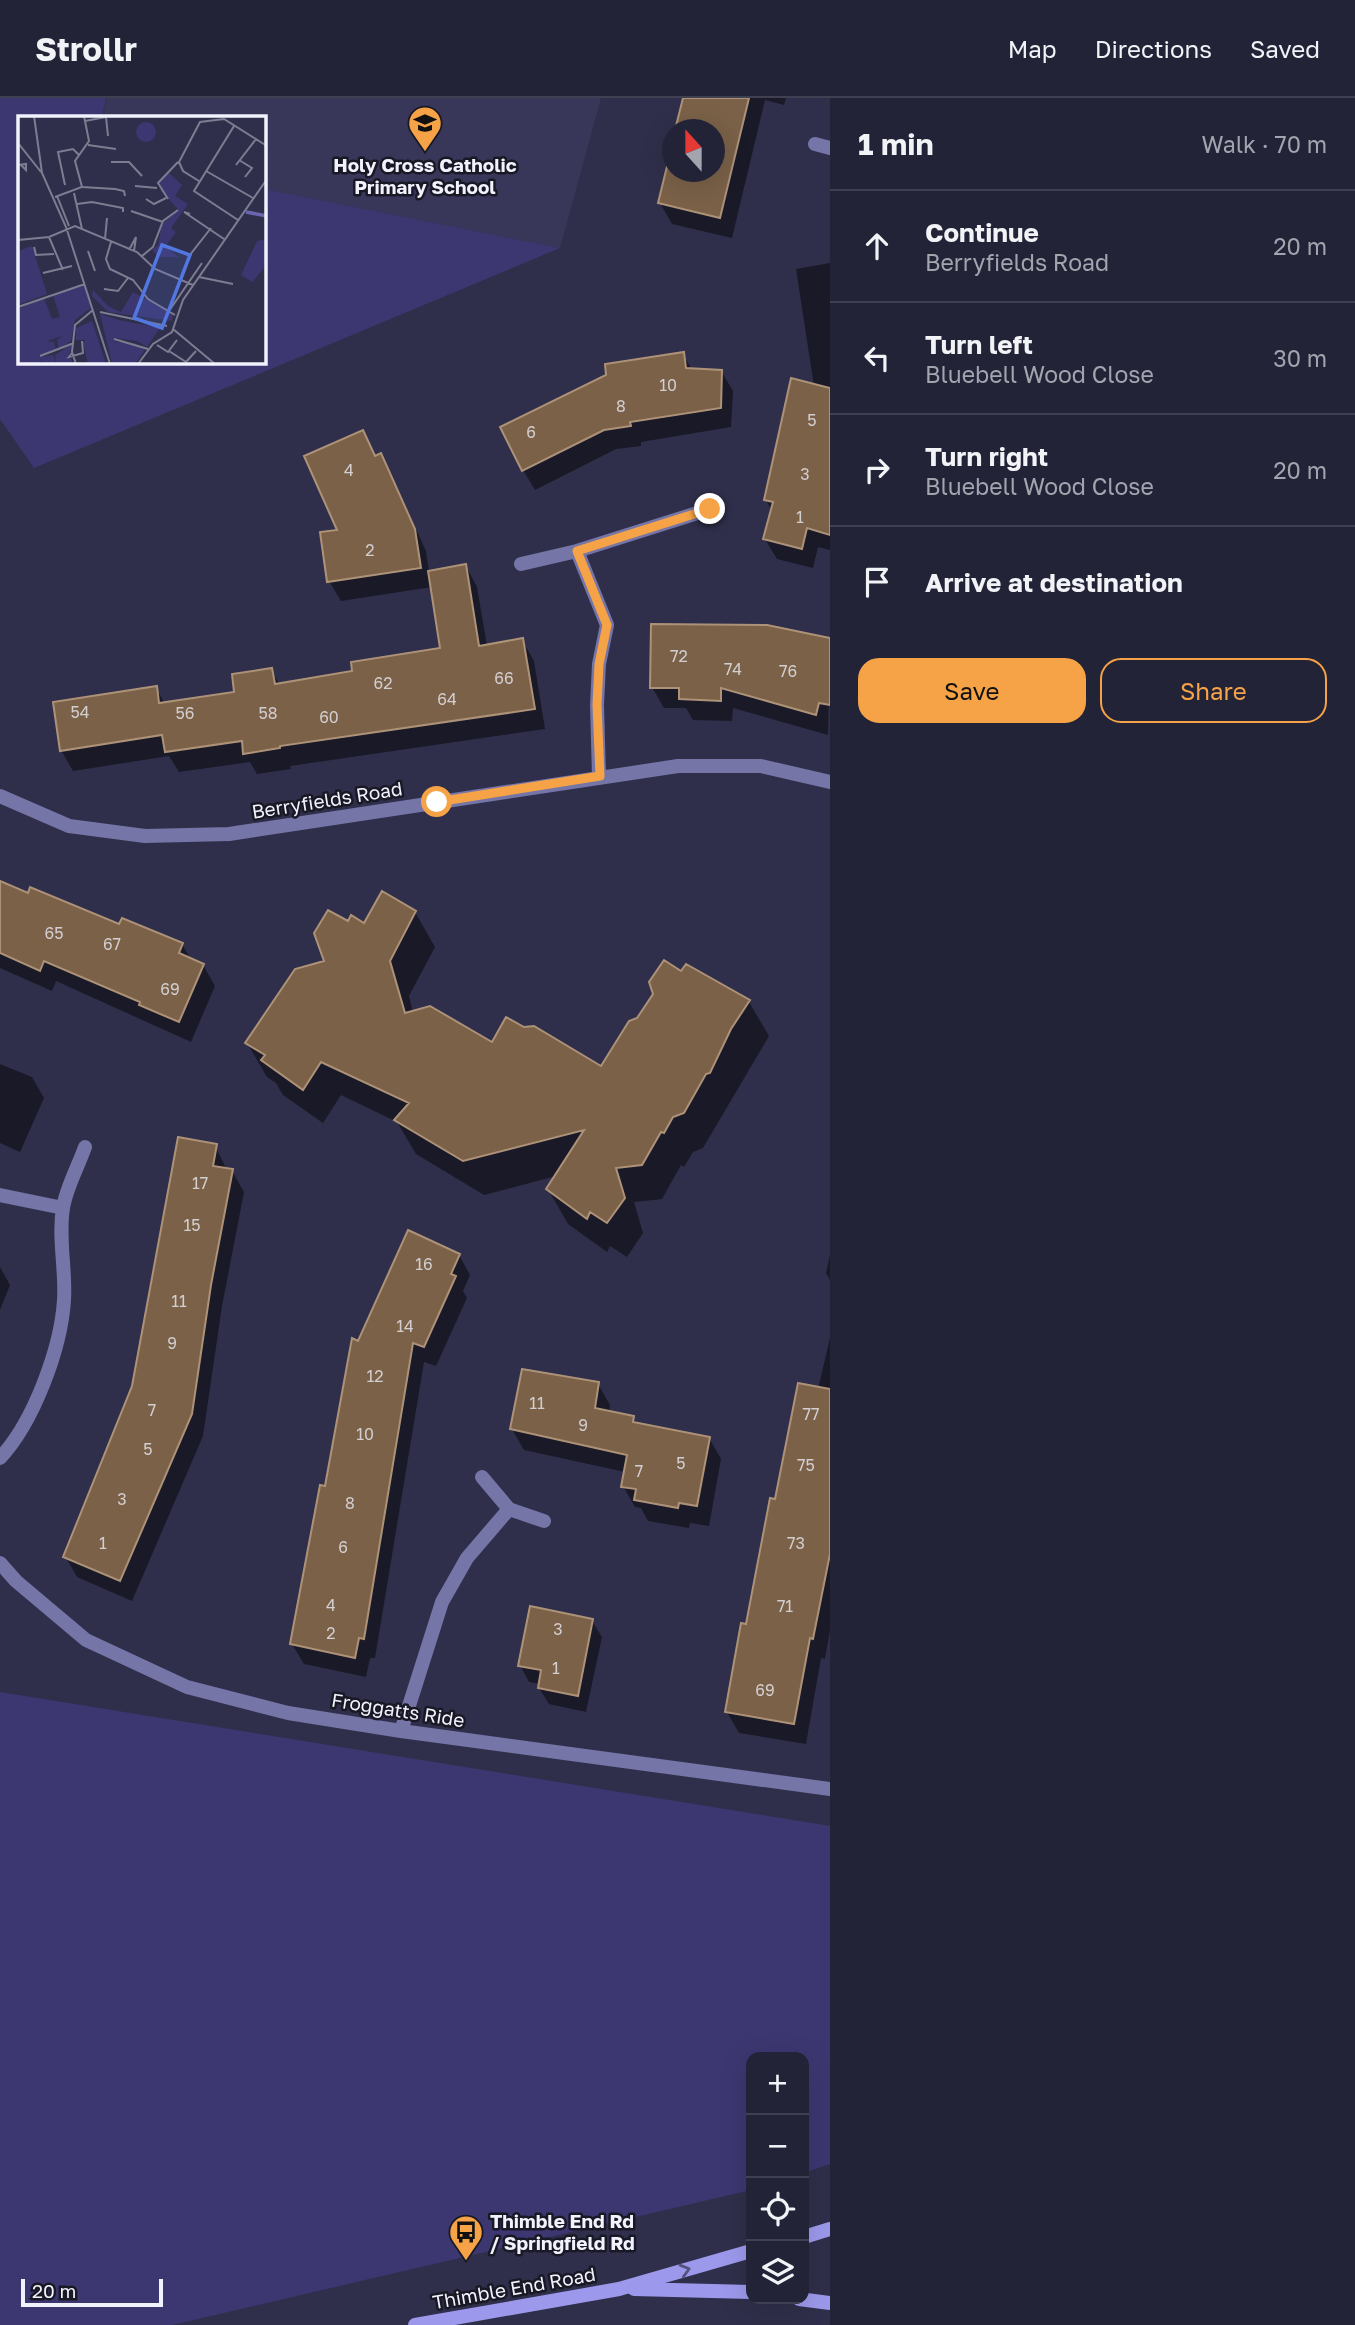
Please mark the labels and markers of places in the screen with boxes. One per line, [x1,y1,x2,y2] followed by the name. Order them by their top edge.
[406,104,444,153] school or university icon: Holy Cross Catholic Primary School
[333,153,517,198] place label: Holy Cross Catholic Primary School
[490,2209,635,2254] place label: Thimble End Rd / Springfield Rd
[447,2213,485,2262] bus stop icon: Thimble End Rd / Springfield Rd

